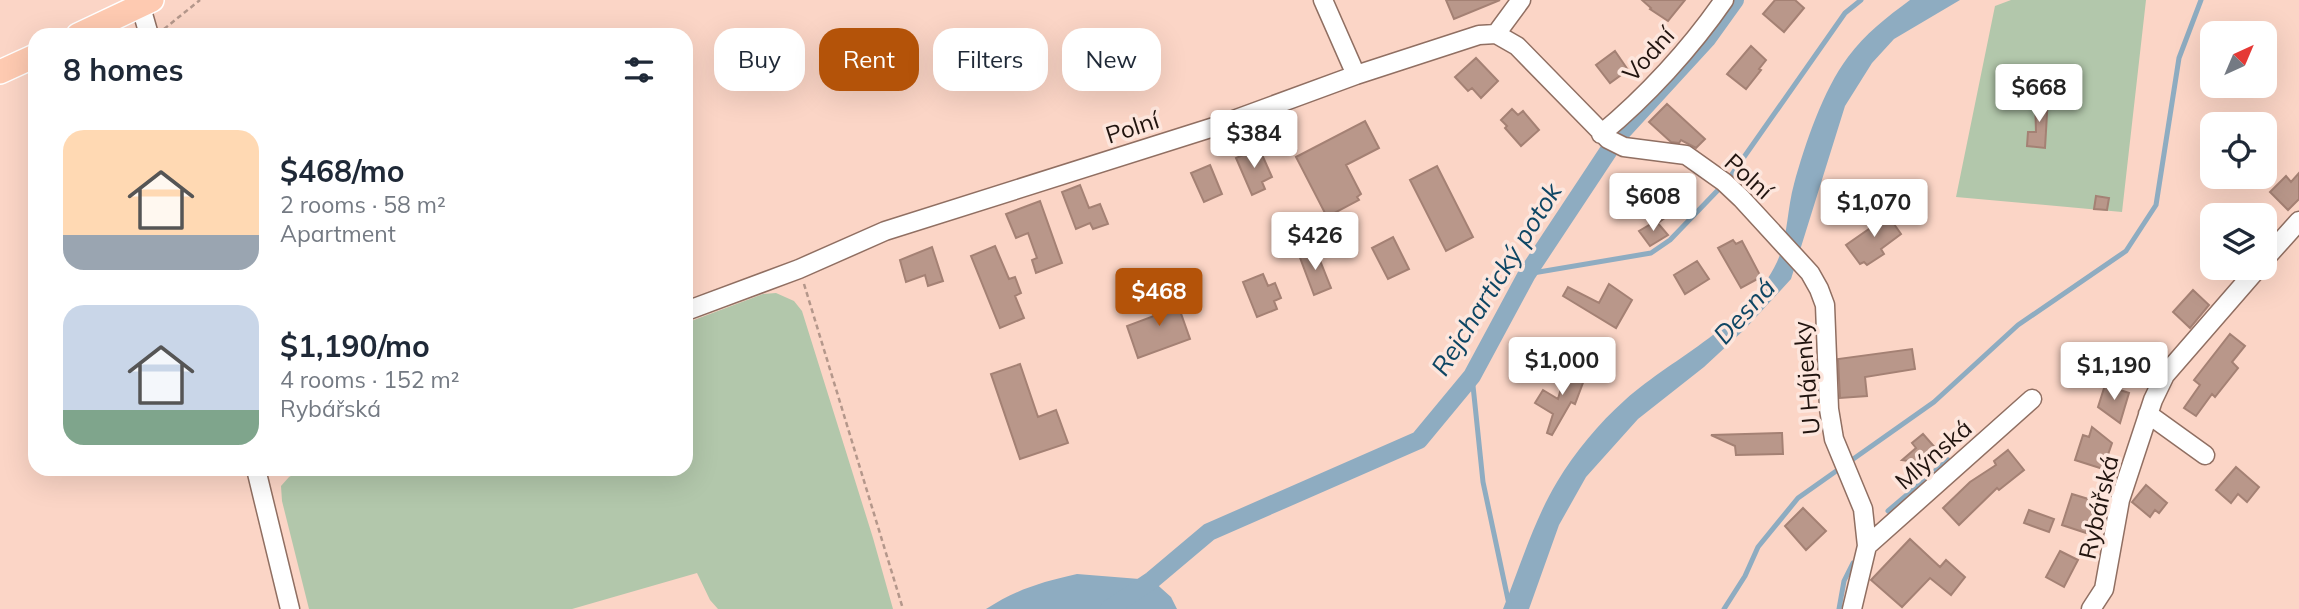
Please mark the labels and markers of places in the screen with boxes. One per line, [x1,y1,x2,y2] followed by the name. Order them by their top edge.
[1998,64,2080,124] pin: $668
[1213,110,1295,170] pin: $384
[1612,174,1694,233] pin: $608
[1817,180,1931,239] pin: $1,070
[1274,212,1356,272] pin: $426
[1118,268,1200,328] pin: $468
[1505,338,1619,397] pin: $1,000
[2057,342,2171,402] pin: $1,190

